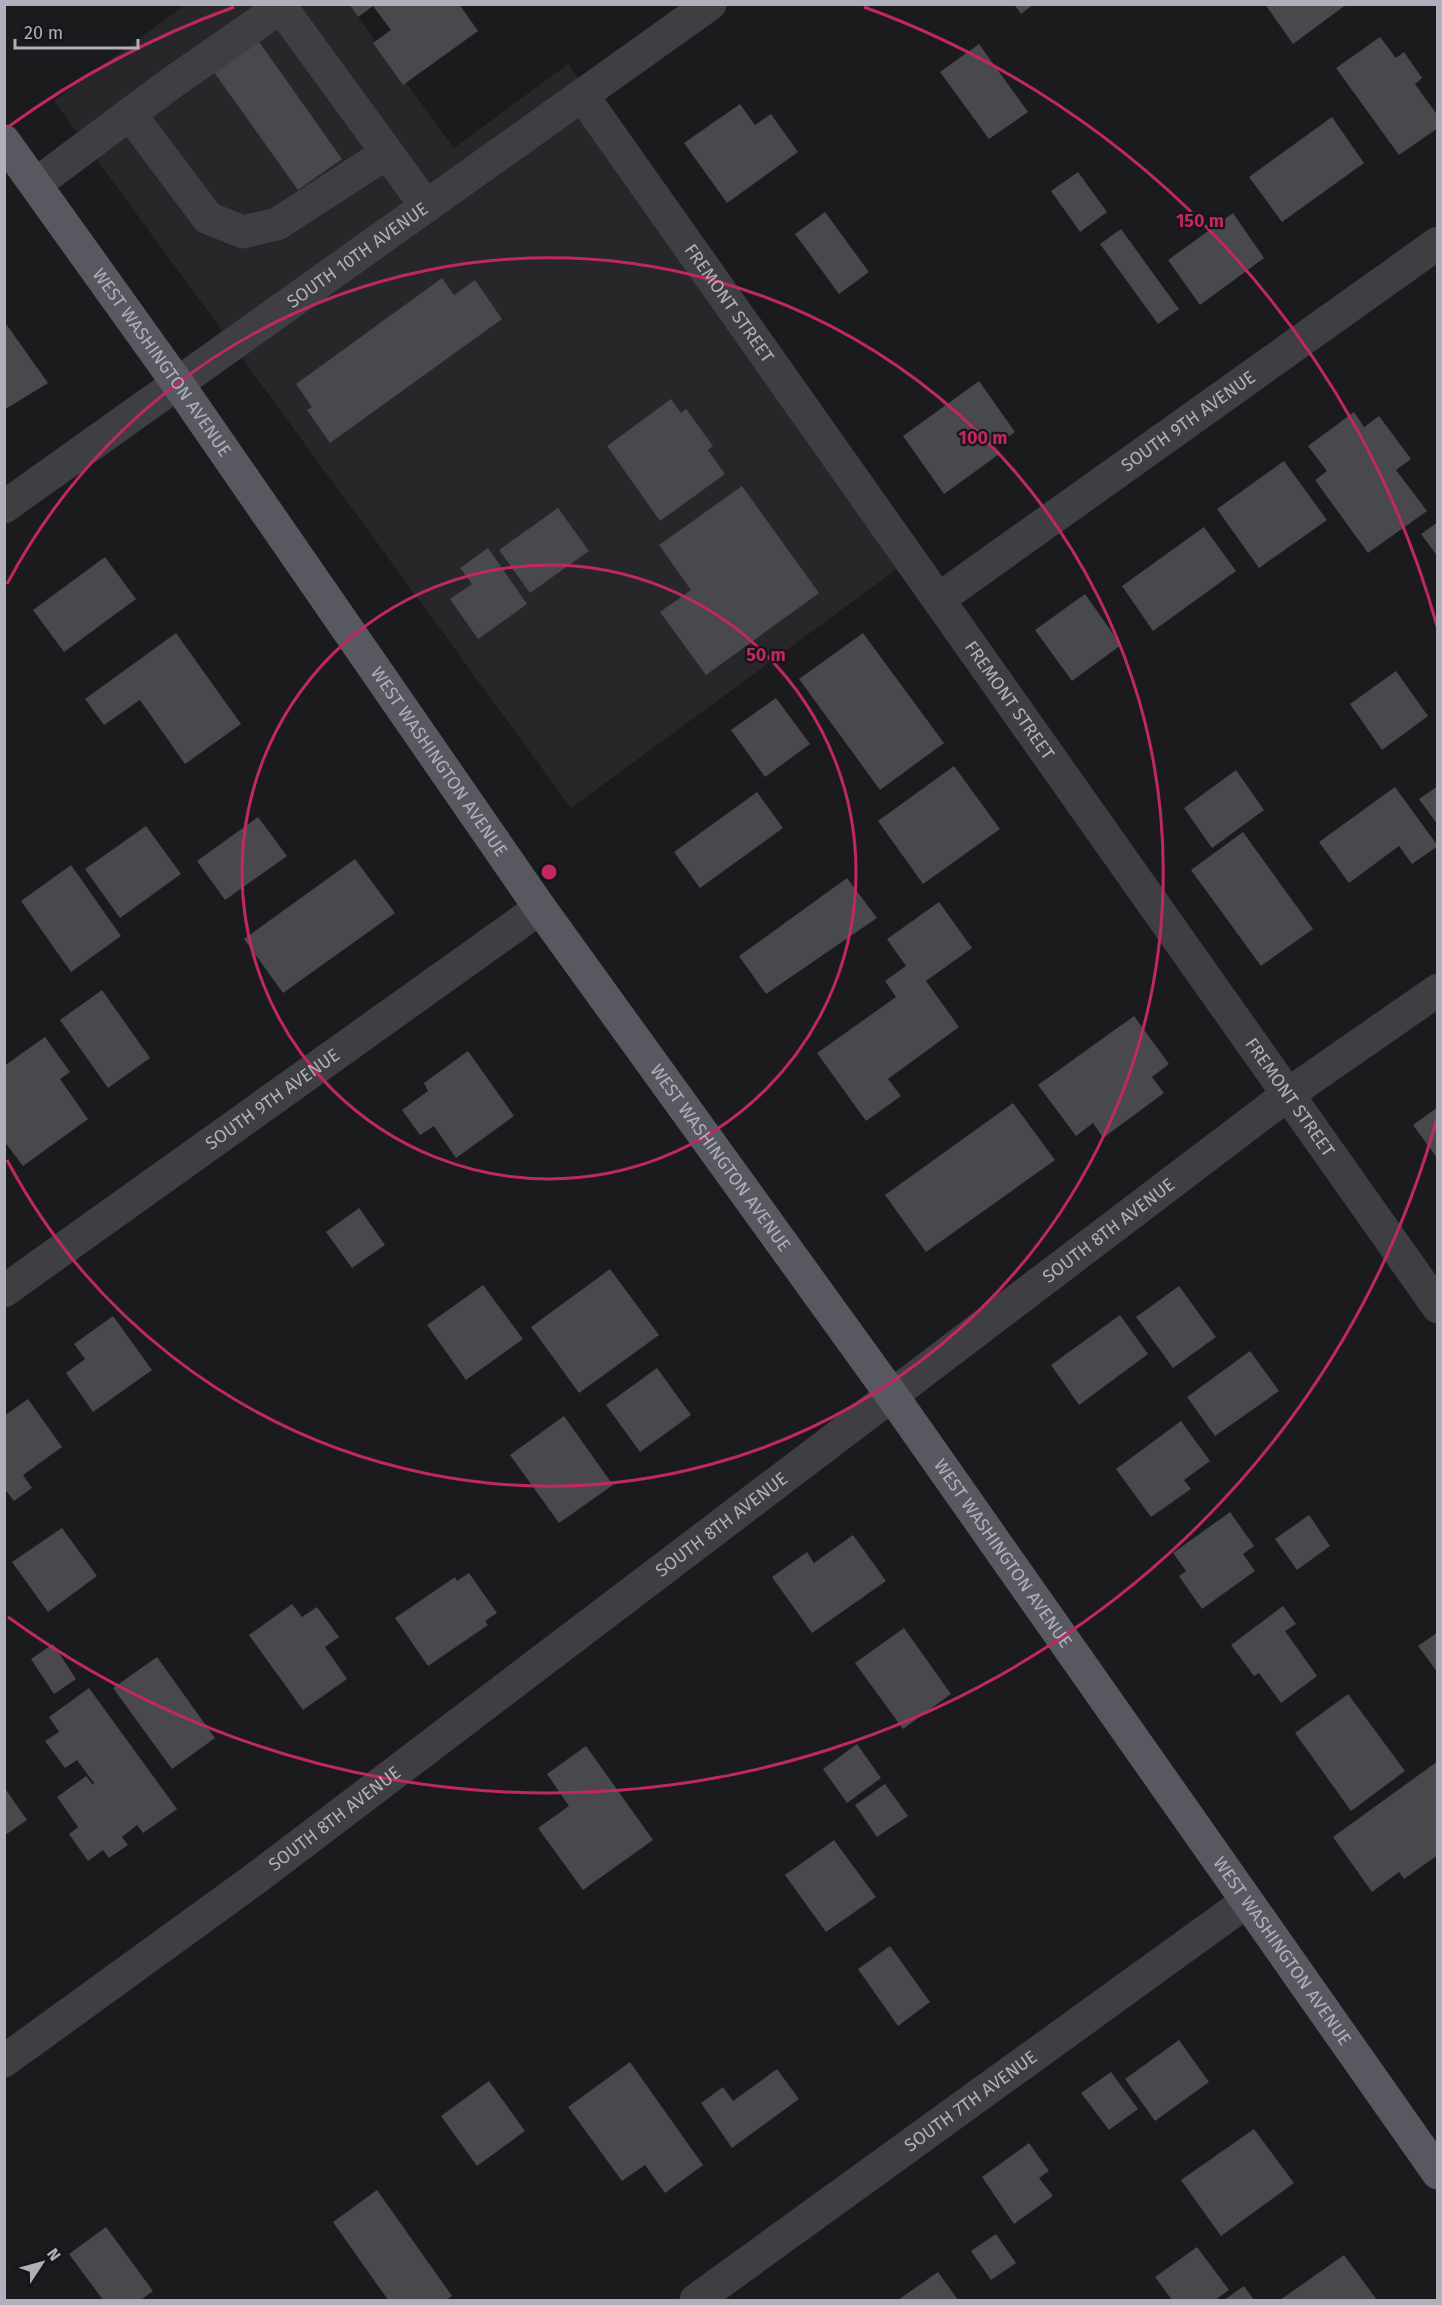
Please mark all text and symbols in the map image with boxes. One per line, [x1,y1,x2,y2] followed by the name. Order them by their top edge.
[15,12,138,50] scale bar
[24,22,63,44] text: 20 m
[283,198,432,313] street label: SOUTH 10TH AVENUE
[1176,210,1224,232] text: 150 m
[680,240,779,367] street label: FREMONT STREET
[88,264,236,461] street label: WEST WASHINGTON AVENUE
[1117,366,1259,477] street label: SOUTH 9TH AVENUE
[959,427,1007,449] text: 100 m
[960,637,1059,764] street label: FREMONT STREET
[746,644,786,666] text: 50 m
[366,663,512,861] street label: WEST WASHINGTON AVENUE
[539,862,559,882] centre of rings
[1240,1034,1340,1161] street label: FREMONT STREET
[201,1044,344,1154] street label: SOUTH 9TH AVENUE
[645,1060,795,1256] street label: WEST WASHINGTON AVENUE
[1038,1173,1179,1288] street label: SOUTH 8TH AVENUE
[929,1455,1077,1652] street label: WEST WASHINGTON AVENUE
[651,1467,792,1582] street label: SOUTH 8TH AVENUE
[264,1761,405,1876] street label: SOUTH 8TH AVENUE
[1208,1853,1356,2050] street label: WEST WASHINGTON AVENUE
[900,2046,1041,2157] street label: SOUTH 7TH AVENUE
[12,2233,72,2293] north arrow
[43,2245,65,2264] text: N

